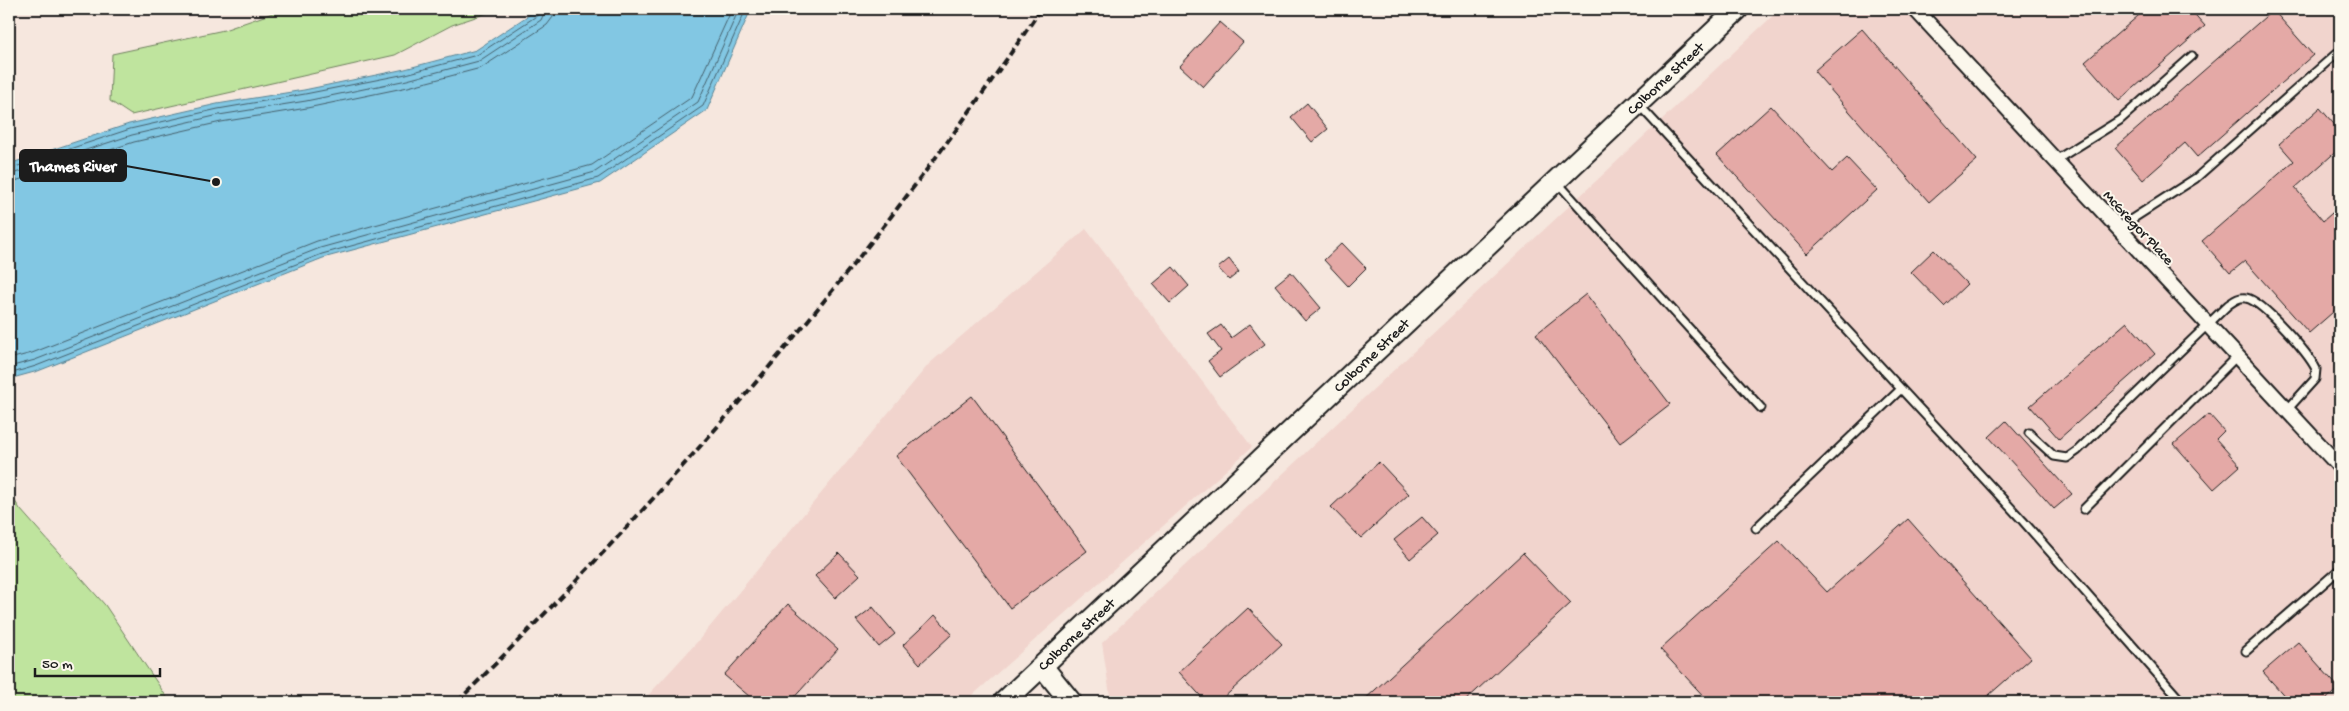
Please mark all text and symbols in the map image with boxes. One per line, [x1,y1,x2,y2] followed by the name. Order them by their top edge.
[1624,38,1710,120] street label: Colborne Street
[20,150,126,181] callout: Thames River
[28,159,118,178] text: Thames River
[2098,187,2177,270] street label: McGregor Place
[1331,314,1415,397] street label: Colborne Street
[1035,594,1121,676] street label: Colborne Street
[35,646,160,678] scale bar
[42,656,73,674] text: 50 m

